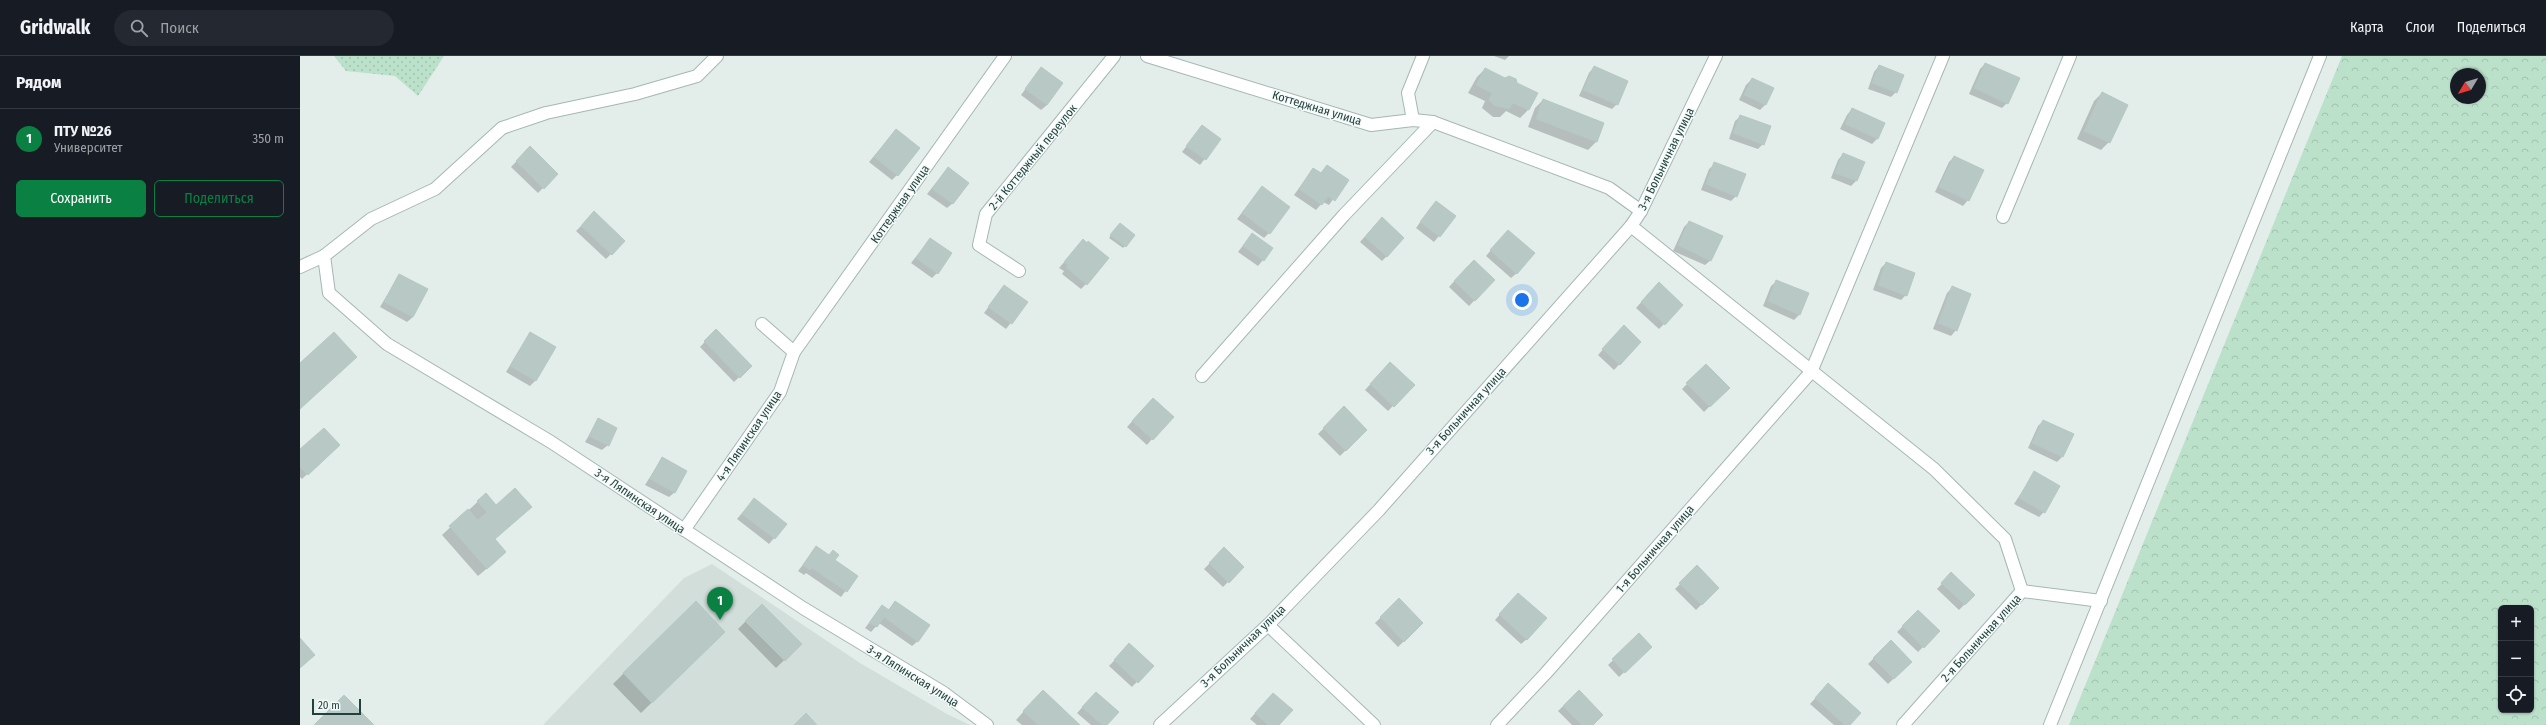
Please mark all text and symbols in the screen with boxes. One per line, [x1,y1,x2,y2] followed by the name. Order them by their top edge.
[114,10,394,46] search box
[20,16,90,39] text: Gridwalk
[128,17,150,39] icon: search
[160,19,199,37] text: Поиск
[2350,19,2384,36] text: Карта
[2406,19,2435,36] text: Слои
[2457,19,2526,36] text: Поделиться
[2450,68,2486,104] north arrow
[16,72,61,93] text: Рядом
[1271,88,1363,128] street label: Коттеджная улица
[986,101,1080,213] street label: 2-й Коттеджный переулок
[1635,105,1697,213] street label: 3-я Больничная улица
[54,122,112,140] text: ПТУ №26
[26,131,32,146] text: 1
[252,131,284,146] text: 350 m
[54,140,123,155] text: Университет
[868,162,932,246] street label: Коттеджная улица
[16,180,146,217] button: Сохранить
[154,180,284,217] button: Поделиться
[1512,290,1532,310] your location
[1423,364,1509,458] street label: 3-я Больничная улица
[713,388,785,484] street label: 4-я Ляпинская улица
[592,466,688,536] street label: 3-я Ляпинская улица
[1613,502,1697,596] street label: 1-я Больничная улица
[707,587,733,620] pin: 1
[1938,591,2024,684] street label: 2-я Больничная улица
[1198,602,1288,690] street label: 3-я Больничная улица
[2498,605,2534,713] map controls
[2498,605,2534,641] button: +
[2498,641,2534,677] button: −
[864,642,962,710] street label: 3-я Ляпинская улица
[2498,677,2534,713] button: locate
[312,697,361,716] scale bar
[318,699,340,712] text: 20 m

